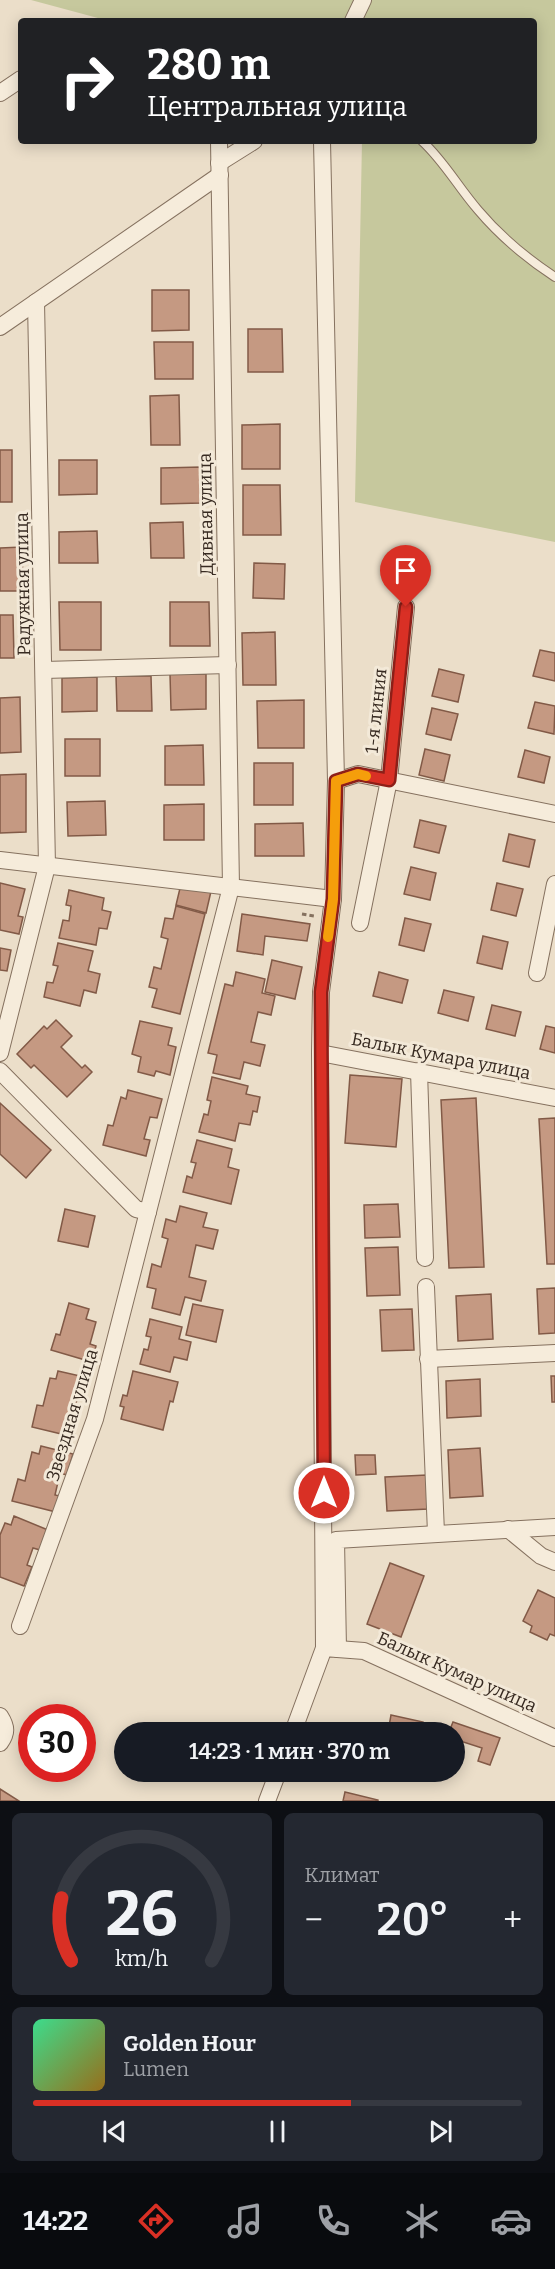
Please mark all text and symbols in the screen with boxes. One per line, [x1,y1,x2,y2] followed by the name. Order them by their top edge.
[147,40,270,90] text: 280 m
[48,42,126,120] icon: right
[147,91,407,123] text: Центральная улица
[194,452,218,576] street label: Дивная улица
[11,512,35,656] street label: Радужная улица
[380,545,431,607] pin
[389,554,422,587] icon: arrive
[361,667,391,755] street label: 1-я линия
[349,1028,533,1084] street label: Балык Кумара улица
[41,1346,103,1484] street label: Звездная улица
[292,1461,356,1525] position arrow
[374,1627,540,1717] street label: Балык Кумар улица
[18,1704,96,1782] speed limit sign: 30
[189,1738,390,1765] text: 14:23 · 1 мин · 370 m
[305,1863,379,1887] text: Климат
[106,1877,178,1952] text: 26
[376,1893,449,1947] text: 20°
[305,1900,323,1940] text: −
[503,1900,522,1940] text: +
[115,1946,168,1972] text: km/h
[123,2030,256,2057] text: Golden Hour
[123,2057,189,2081] text: Lumen
[98,2115,131,2148] icon: previous
[261,2115,294,2148] icon: pause
[424,2115,457,2148] icon: next
[135,2200,177,2242] icon: directions
[224,2200,266,2242] icon: music
[312,2200,354,2242] icon: phone
[401,2200,443,2242] icon: climate
[490,2200,532,2242] icon: car
[23,2205,88,2237] text: 14:22

